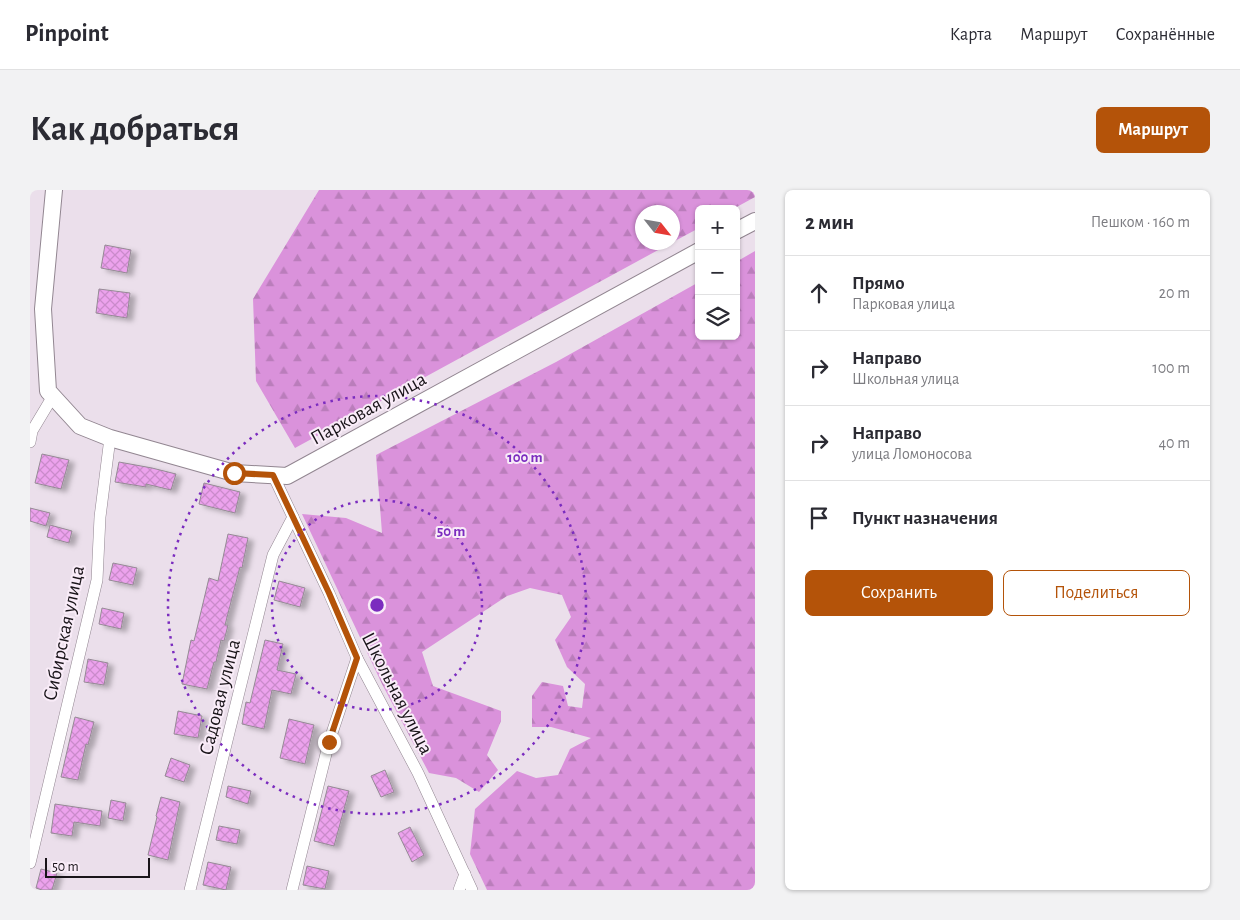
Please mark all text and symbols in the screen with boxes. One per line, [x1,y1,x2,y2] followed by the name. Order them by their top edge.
[25,22,109,46] text: Pinpoint
[950,26,992,44] text: Карта
[1020,26,1088,44] text: Маршрут
[1116,26,1215,44] text: Сохранённые
[1096,107,1210,153] button: Маршрут
[30,112,239,147] text: Как добраться
[635,205,680,250] north arrow
[695,205,740,340] map controls
[695,205,740,250] button: +
[805,212,854,233] text: 2 мин
[1091,214,1190,230] text: Пешком · 160 m
[695,250,740,295] button: −
[852,274,905,293] text: Прямо
[805,279,833,307] icon: ahead
[1159,285,1190,301] text: 20 m
[695,295,740,340] button: layers
[852,296,955,312] text: Парковая улица
[852,349,922,368] text: Направо
[805,354,833,382] icon: right
[1152,360,1190,376] text: 100 m
[307,369,430,449] street label: Парковая улица
[852,371,959,387] text: Школьная улица
[852,424,922,443] text: Направо
[805,429,833,457] icon: right
[1158,435,1190,451] text: 40 m
[852,446,972,462] text: улица Ломоносова
[507,450,543,465] text: 100 m
[223,462,246,485] route start
[805,504,833,532] icon: arrive
[852,509,998,528] text: Пункт назначения
[437,524,465,539] text: 50 m
[40,564,88,703] street label: Сибирская улица
[805,570,993,616] button: Сохранить
[1003,570,1190,616] button: Поделиться
[368,596,386,614] centre of rings
[358,629,436,758] street label: Школьная улица
[196,637,244,757] street label: Садовая улица
[318,731,341,754] route end
[45,855,150,878] scale bar
[52,860,79,874] text: 50 m

